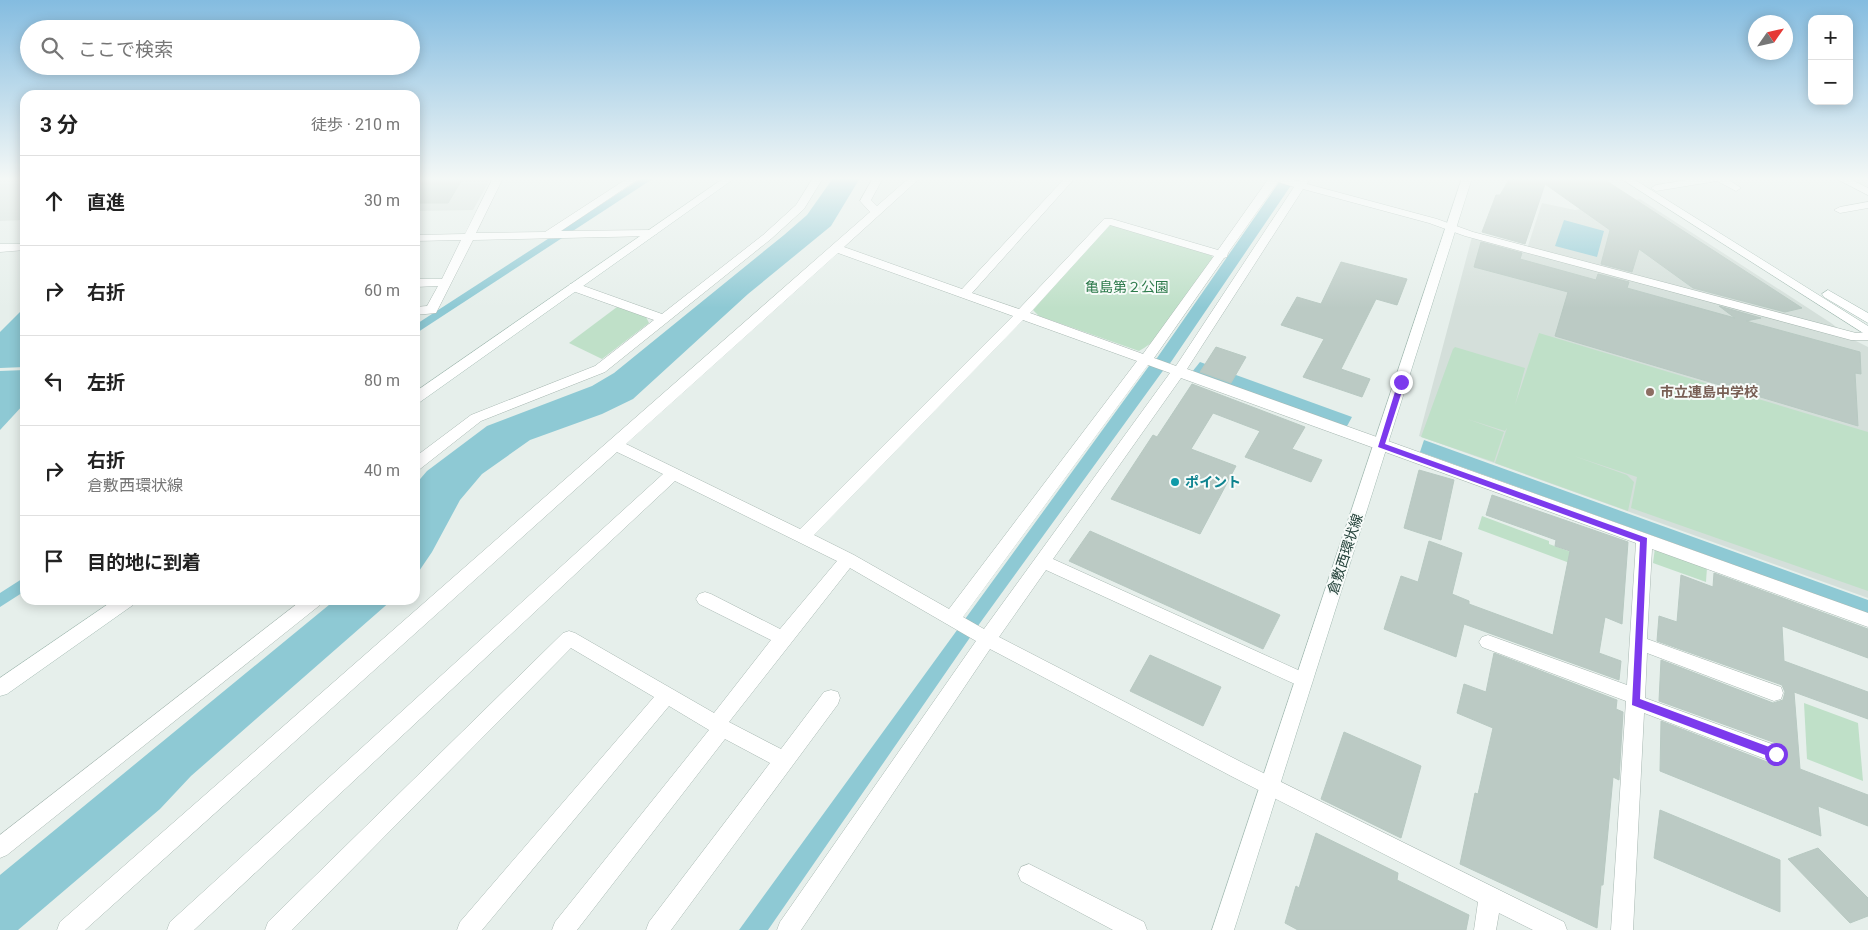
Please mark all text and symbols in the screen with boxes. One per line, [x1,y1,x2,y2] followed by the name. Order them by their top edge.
[1748,15,1793,60] north arrow
[1808,15,1853,105] map controls
[1808,15,1853,60] button: +
[20,20,420,75] search box
[38,34,66,62] icon: search
[78,38,173,61] text: ここで検索
[1808,60,1853,105] button: −
[40,113,78,137] text: 3 分
[311,115,400,134] text: 徒歩 · 210 m
[40,187,68,215] icon: ahead
[87,191,125,214] text: 直進
[364,191,400,210] text: 30 m
[40,277,68,305] icon: right
[1085,279,1169,295] park label: 亀島第２公園
[87,281,125,304] text: 右折
[364,281,400,300] text: 60 m
[40,367,68,395] icon: left
[87,371,125,394] text: 左折
[364,371,400,390] text: 80 m
[1390,371,1413,394] route end
[1660,384,1758,400] place label: 市立連島中学校
[1644,386,1656,398] marker: 市立連島中学校
[87,449,125,472] text: 右折
[40,457,68,485] icon: right
[364,461,400,480] text: 40 m
[1185,474,1241,490] place label: ポイント
[87,476,183,495] text: 倉敷西環状線
[1169,476,1181,488] marker: ポイント
[1324,512,1366,596] street label: 倉敷西環状線
[40,547,68,575] icon: arrive
[87,551,201,574] text: 目的地に到着
[1765,743,1788,766] route start

